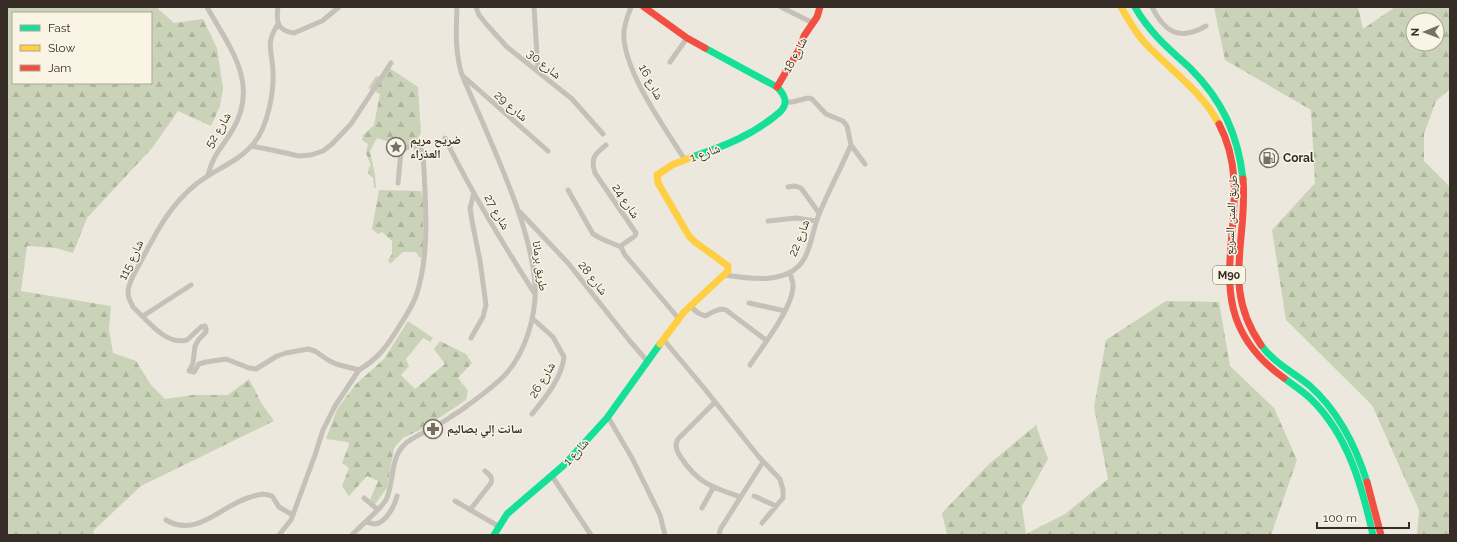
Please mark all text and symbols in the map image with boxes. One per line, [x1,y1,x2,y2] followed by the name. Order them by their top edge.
[12,12,152,84] legend
[1405,12,1445,52] north arrow
[48,21,71,35] text: Fast
[1409,28,1422,36] text: N
[780,35,811,76] street label: شارع 18
[48,41,75,55] text: Slow
[524,46,564,83] street label: شارع 30
[48,61,71,75] text: Jam
[635,62,666,103] street label: شارع 16
[491,88,530,125] street label: شارع 29
[202,110,235,151] street label: شارع 52
[410,133,461,161] place label: ضريح مريم العذراء
[385,136,407,158] place icon: ضريح مريم العذراء
[688,141,722,166] street label: شارع 1
[1258,147,1280,169] fuel station icon: Coral
[1283,151,1314,165] place label: Coral
[1222,174,1240,256] street label: طريق المتن السريع
[609,181,643,222] street label: شارع 24
[480,192,513,233] street label: شارع 27
[786,217,813,259] street label: شارع 22
[116,238,147,283] street label: شارع 115
[529,240,550,292] street label: طريق برمانا
[575,258,611,298] street label: شارع 28
[1213,266,1245,284] road number: M90
[526,359,559,401] street label: شارع 26
[422,418,444,440] pharmacy icon: سانت إلي بصاليم
[447,422,523,439] place label: سانت إلي بصاليم
[560,436,592,469] street label: شارع 1
[1317,504,1409,530] scale bar
[1323,511,1357,525] text: 100 m

